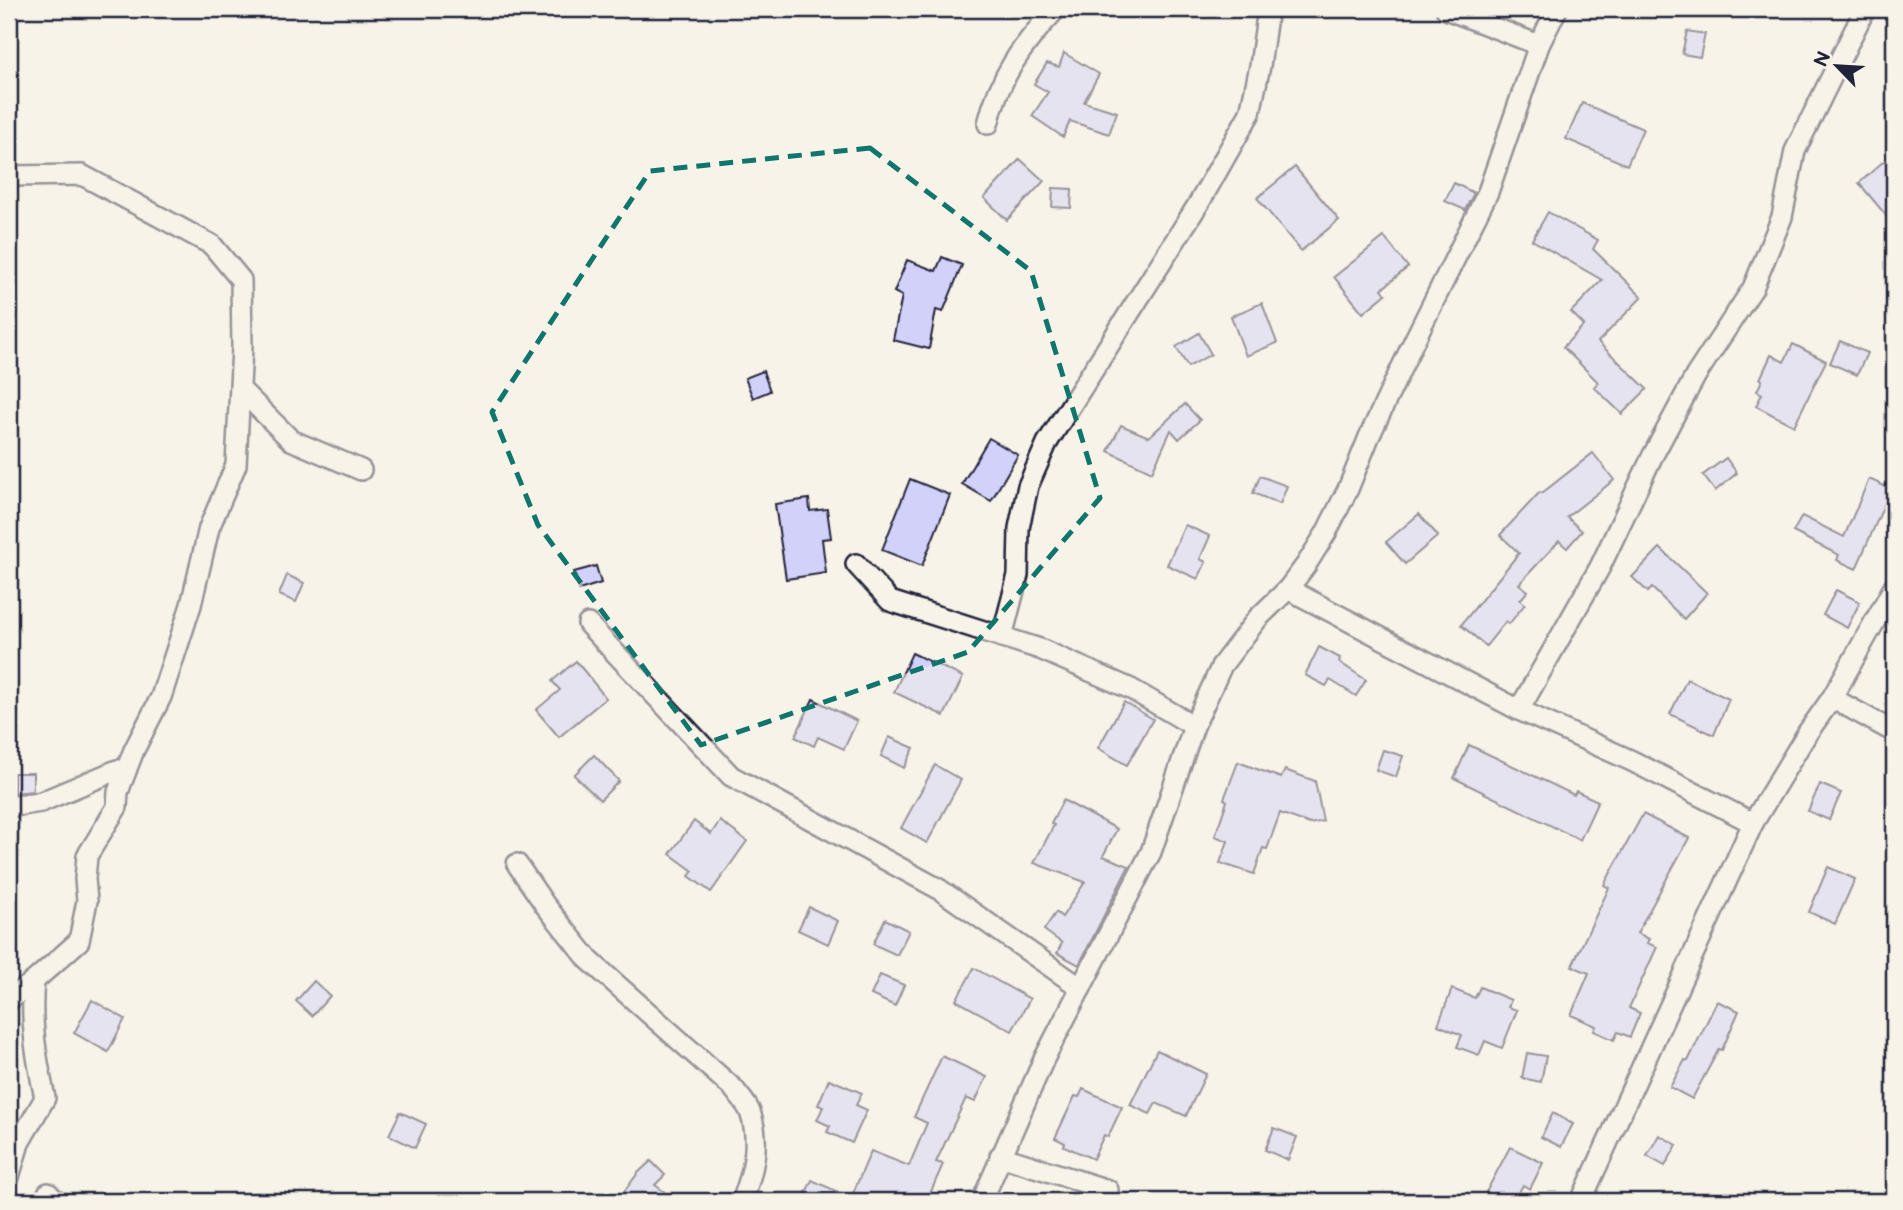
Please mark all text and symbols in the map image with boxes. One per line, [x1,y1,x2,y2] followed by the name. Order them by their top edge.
[1801,32,1871,102] north arrow
[1810,48,1836,71] text: N

